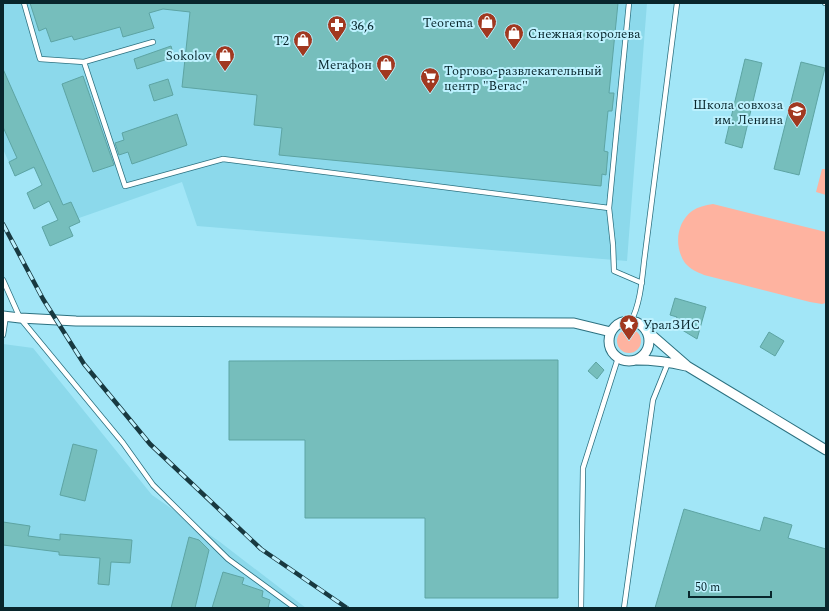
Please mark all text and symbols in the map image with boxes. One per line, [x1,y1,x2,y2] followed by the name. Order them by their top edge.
[476,11,498,39] shop icon: Teorema
[423,13,474,33] place label: Teorema
[326,14,348,42] pharmacy icon: 36,6
[351,16,374,36] place label: 36,6
[503,22,525,50] shop icon: Снежная королева
[528,24,641,44] place label: Снежная королева
[292,29,314,57] shop icon: T2
[274,31,289,51] place label: T2
[214,44,236,72] shop icon: Sokolov
[166,46,212,66] place label: Sokolov
[375,53,397,81] shop icon: Мегафон
[317,55,372,75] place label: Мегафон
[444,61,602,96] place label: Торгово-развлекательный центр "Вегас"
[419,66,441,94] supermarket icon: Торгово-развлекательный центр "Вегас"
[693,95,784,130] place label: Школа совхоза им. Ленина
[786,100,808,128] school or university icon: Школа совхоза им. Ленина
[618,313,640,341] place icon: УралЗИС
[643,315,700,335] place label: УралЗИС
[689,573,771,599] scale bar
[695,578,720,597] text: 50 m

